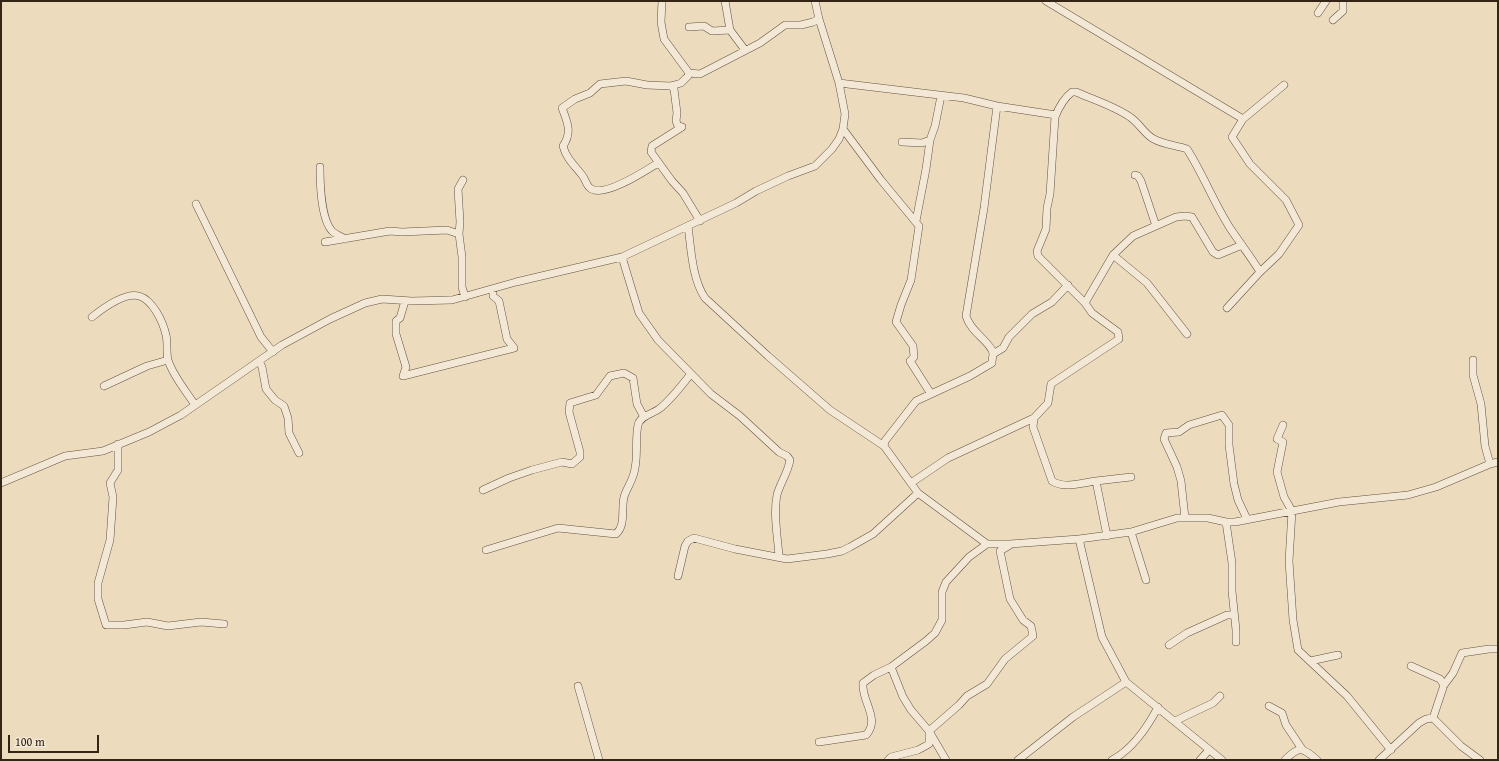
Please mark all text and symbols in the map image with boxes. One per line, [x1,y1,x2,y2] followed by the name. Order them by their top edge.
[10,727,101,753] scale bar
[15,733,45,750] text: 100 m

